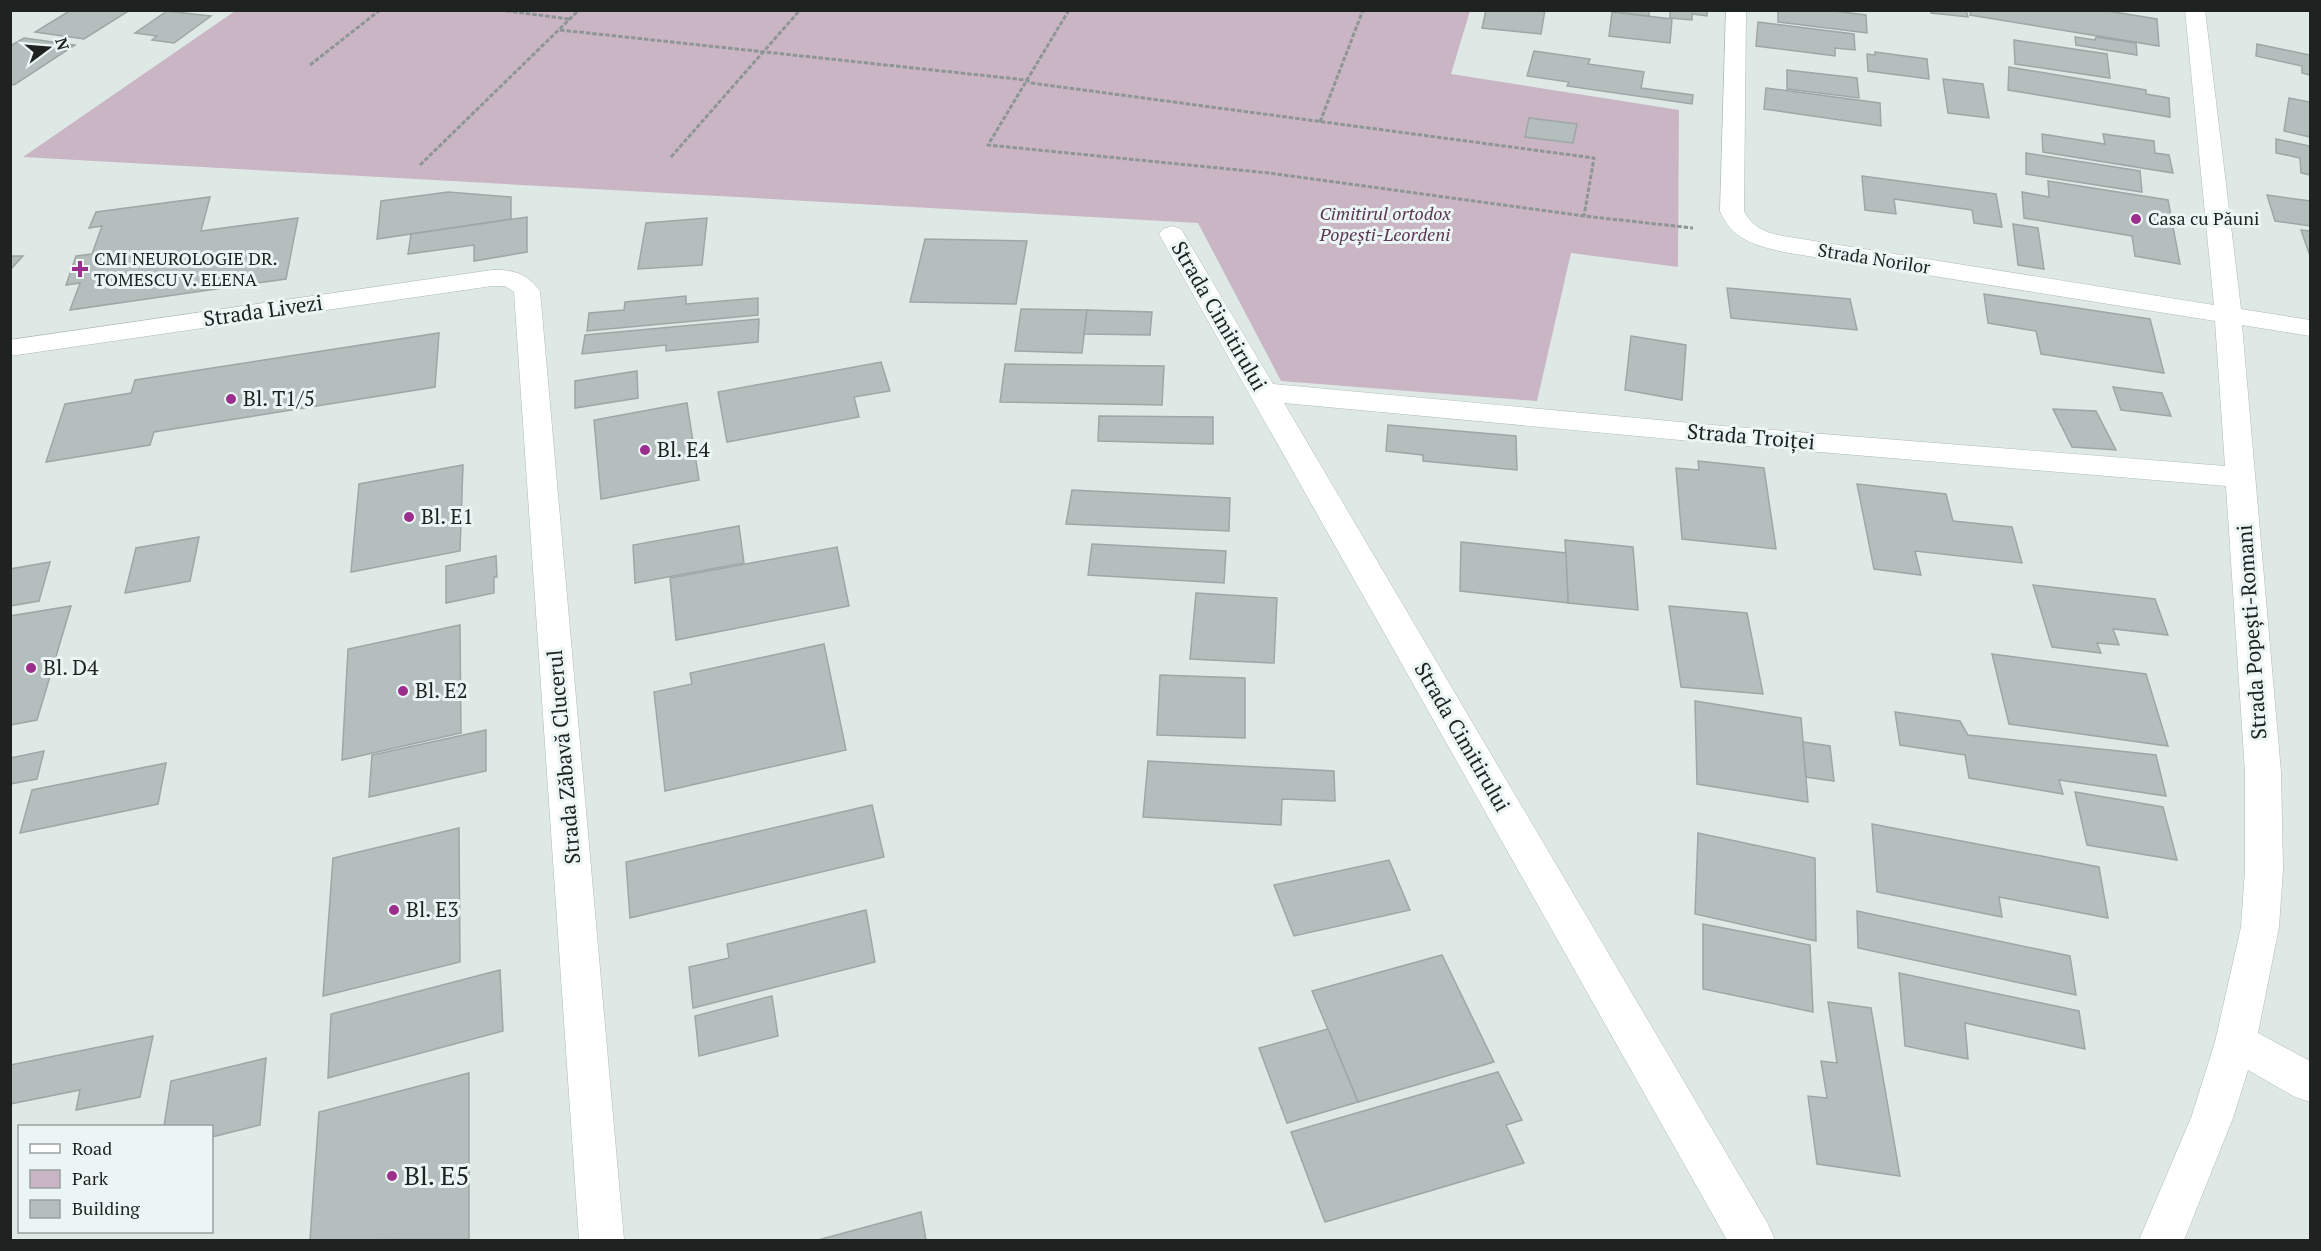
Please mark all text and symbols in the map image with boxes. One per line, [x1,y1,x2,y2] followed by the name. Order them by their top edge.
[18,18,78,78] north arrow
[50,35,75,53] text: N
[1319,201,1451,246] park label: Cimitirul ortodox Popești-Leordeni
[2148,206,2259,230] place label: Casa cu Păuni
[2129,212,2143,226] marker: Casa cu Păuni
[1166,236,1274,395] street label: Strada Cimitirului
[1816,237,1932,279] street label: Strada Norilor
[94,246,277,291] place label: CMI NEUROLOGIE DR. TOMESCU V. ELENA
[71,260,89,278] marker: CMI NEUROLOGIE DR. TOMESCU V. ELENA
[201,288,324,332] street label: Strada Livezi
[243,384,315,412] place label: Bl. T1/5
[224,392,238,406] marker: Bl. T1/5
[1686,416,1816,456] street label: Strada Troiței
[657,435,711,463] place label: Bl. E4
[638,443,652,457] marker: Bl. E4
[421,502,474,530] place label: Bl. E1
[402,510,416,524] marker: Bl. E1
[2230,524,2272,740] street label: Strada Popești-Romani
[540,649,586,866] street label: Strada Zăbavă Clucerul
[43,653,99,681] place label: Bl. D4
[1409,657,1517,816] street label: Strada Cimitirului
[24,661,38,675] marker: Bl. D4
[415,676,468,704] place label: Bl. E2
[396,684,410,698] marker: Bl. E2
[406,895,459,923] place label: Bl. E3
[387,903,401,917] marker: Bl. E3
[18,1125,213,1233] legend
[72,1136,112,1160] text: Road
[404,1158,469,1192] place label: Bl. E5
[72,1166,109,1190] text: Park
[385,1169,399,1183] marker: Bl. E5
[72,1196,140,1220] text: Building

